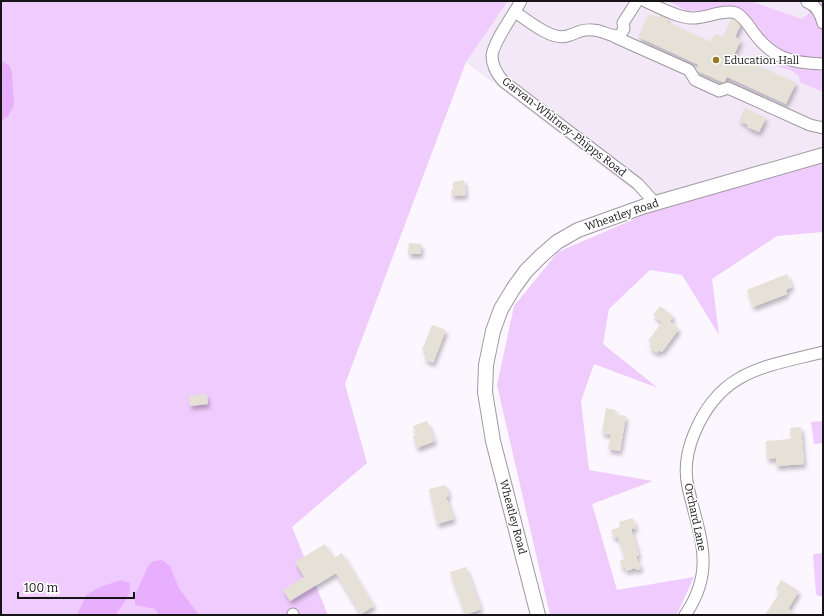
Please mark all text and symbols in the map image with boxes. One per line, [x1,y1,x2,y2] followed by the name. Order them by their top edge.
[724,54,799,67] place label: Education Hall
[711,55,721,65] marker: Education Hall
[500,75,629,180] street label: Garvan-Whitney-Phipps Road
[584,196,661,234] street label: Wheatley Road
[497,478,529,556] street label: Wheatley Road
[681,482,709,552] street label: Orchard Lane
[18,574,134,600] scale bar
[24,581,59,595] text: 100 m

